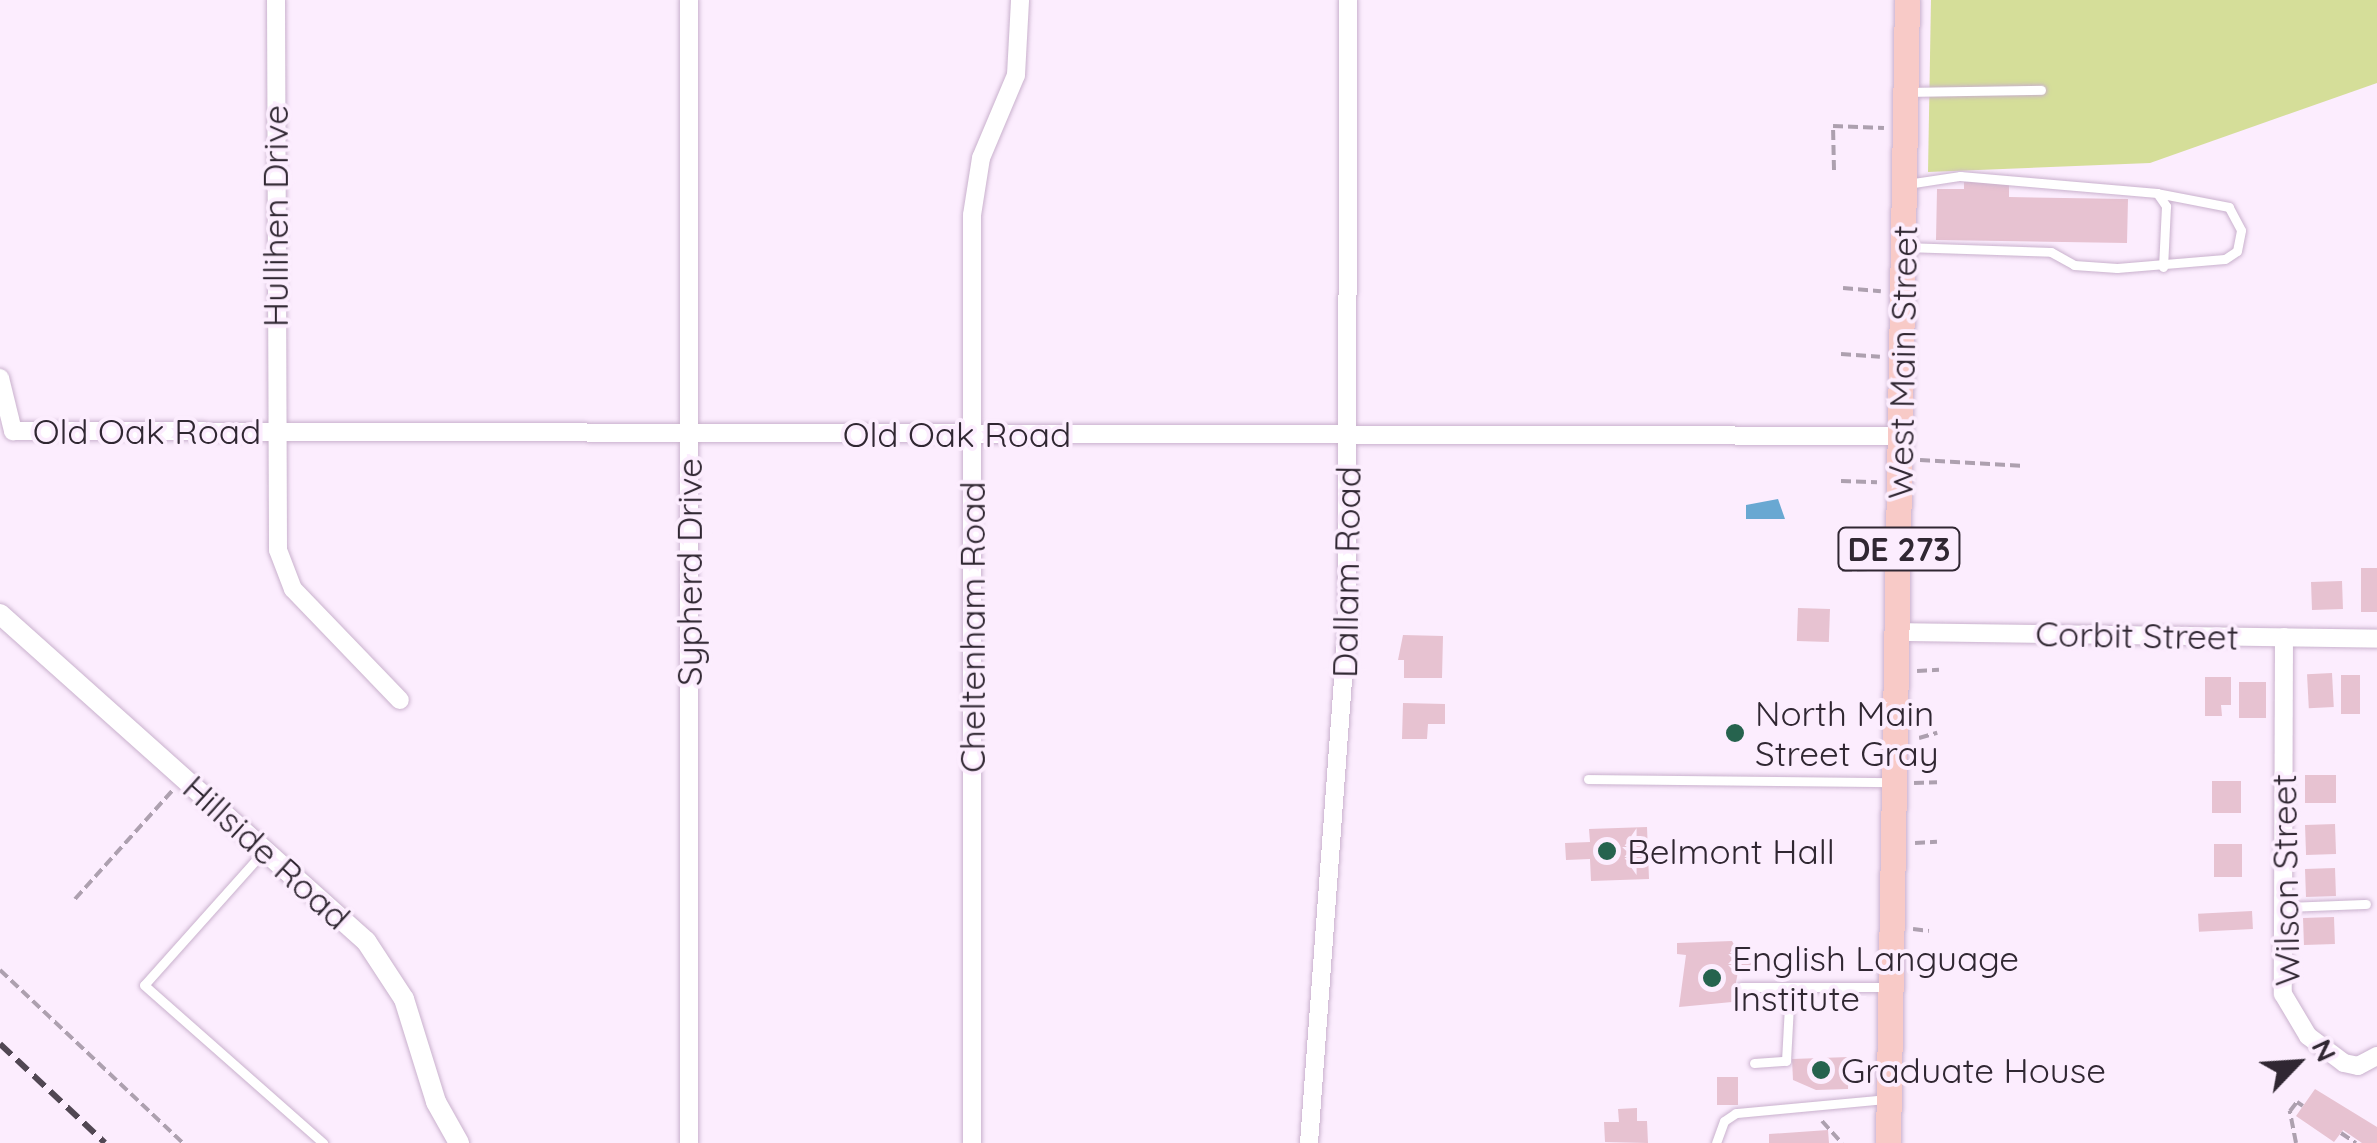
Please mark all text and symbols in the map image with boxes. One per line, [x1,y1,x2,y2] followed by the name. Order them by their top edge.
[254,105,296,327] street label: Hullihen Drive
[1879,225,1925,499] street label: West Main Street
[33,410,261,452] street label: Old Oak Road
[843,413,1071,455] street label: Old Oak Road
[668,458,710,686] street label: Sypherd Drive
[1323,466,1369,678] street label: Dallam Road
[951,481,993,773] street label: Cheltenham Road
[1836,522,1962,576] road number: DE 273
[2035,612,2239,658] street label: Corbit Street
[1755,692,1939,774] place label: North Main Street Gray
[1724,722,1746,744] marker: North Main Street Gray
[175,766,359,938] street label: Hillside Road
[2262,773,2308,987] street label: Wilson Street
[1627,830,1835,872] place label: Belmont Hall
[1596,840,1618,862] marker: Belmont Hall
[1732,937,2019,1019] place label: English Language Institute
[1701,967,1723,989] marker: English Language Institute
[2247,1013,2347,1113] north arrow
[2304,1033,2345,1067] text: N
[1841,1049,2106,1091] place label: Graduate House
[1810,1059,1832,1081] marker: Graduate House

